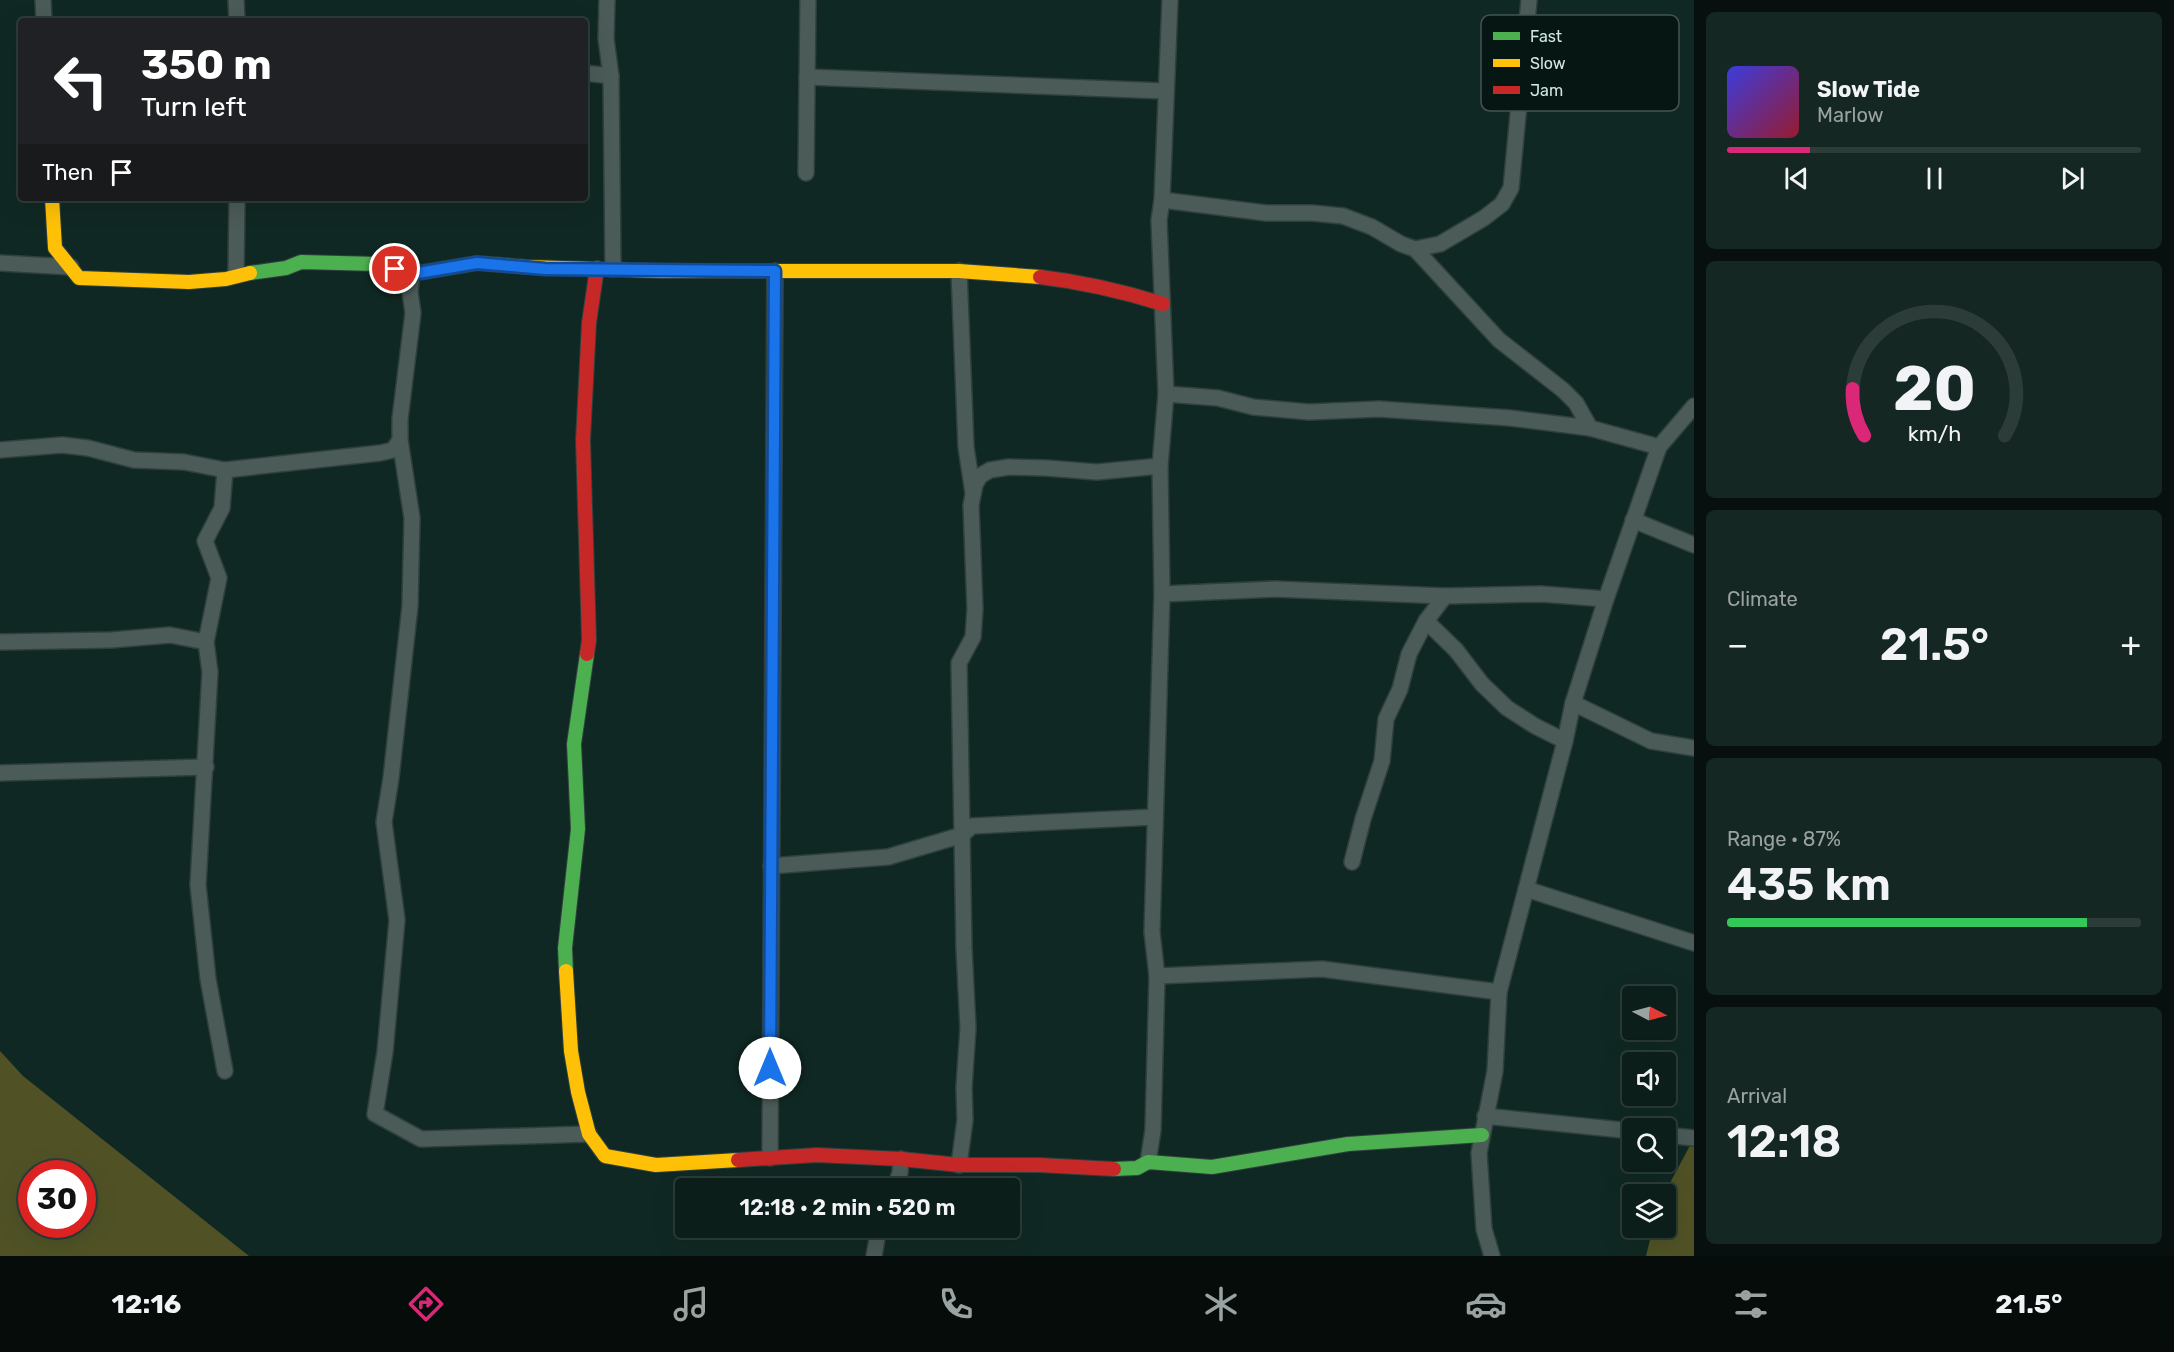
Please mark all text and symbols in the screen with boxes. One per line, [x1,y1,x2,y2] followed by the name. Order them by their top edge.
[1481,15,1679,111] legend
[1530,27,1562,46] text: Fast
[141,40,272,90] text: 350 m
[42,42,120,120] icon: left
[1530,54,1566,73] text: Slow
[1817,76,1920,103] text: Slow Tide
[1530,81,1563,100] text: Jam
[141,91,246,123] text: Turn left
[1817,103,1884,127] text: Marlow
[105,156,138,189] icon: arrive
[42,159,93,186] text: Then
[1780,162,1813,195] icon: previous
[1918,162,1951,195] icon: pause
[2056,162,2089,195] icon: next
[369,243,420,294] pin
[378,252,411,285] icon: arrive
[1893,352,1975,426] text: 20
[1907,422,1961,447] text: km/h
[1727,587,1798,611] text: Climate
[1880,618,1989,671] text: 21.5°
[1727,625,1748,664] text: −
[2120,625,2141,664] text: +
[1727,827,1841,851] text: Range · 87%
[1727,858,1891,911] text: 435 km
[1622,986,1676,1040] north arrow
[1622,986,1676,1238] map controls
[738,1036,802,1100] position arrow
[1622,1052,1676,1106] button: sound
[1727,1084,1787,1108] text: Arrival
[1727,1115,1841,1168] text: 12:18
[1622,1118,1676,1172] button: search
[18,1160,96,1238] speed limit sign: 30
[1622,1184,1676,1238] button: layers
[739,1194,956,1221] text: 12:18 · 2 min · 520 m
[405,1283,447,1325] icon: directions
[670,1283,712,1325] icon: music
[935,1283,977,1325] icon: phone
[1200,1283,1242,1325] icon: climate
[1465,1283,1507,1325] icon: car
[1730,1283,1772,1325] icon: filters
[112,1288,181,1320] text: 12:16
[1995,1288,2062,1320] text: 21.5°

